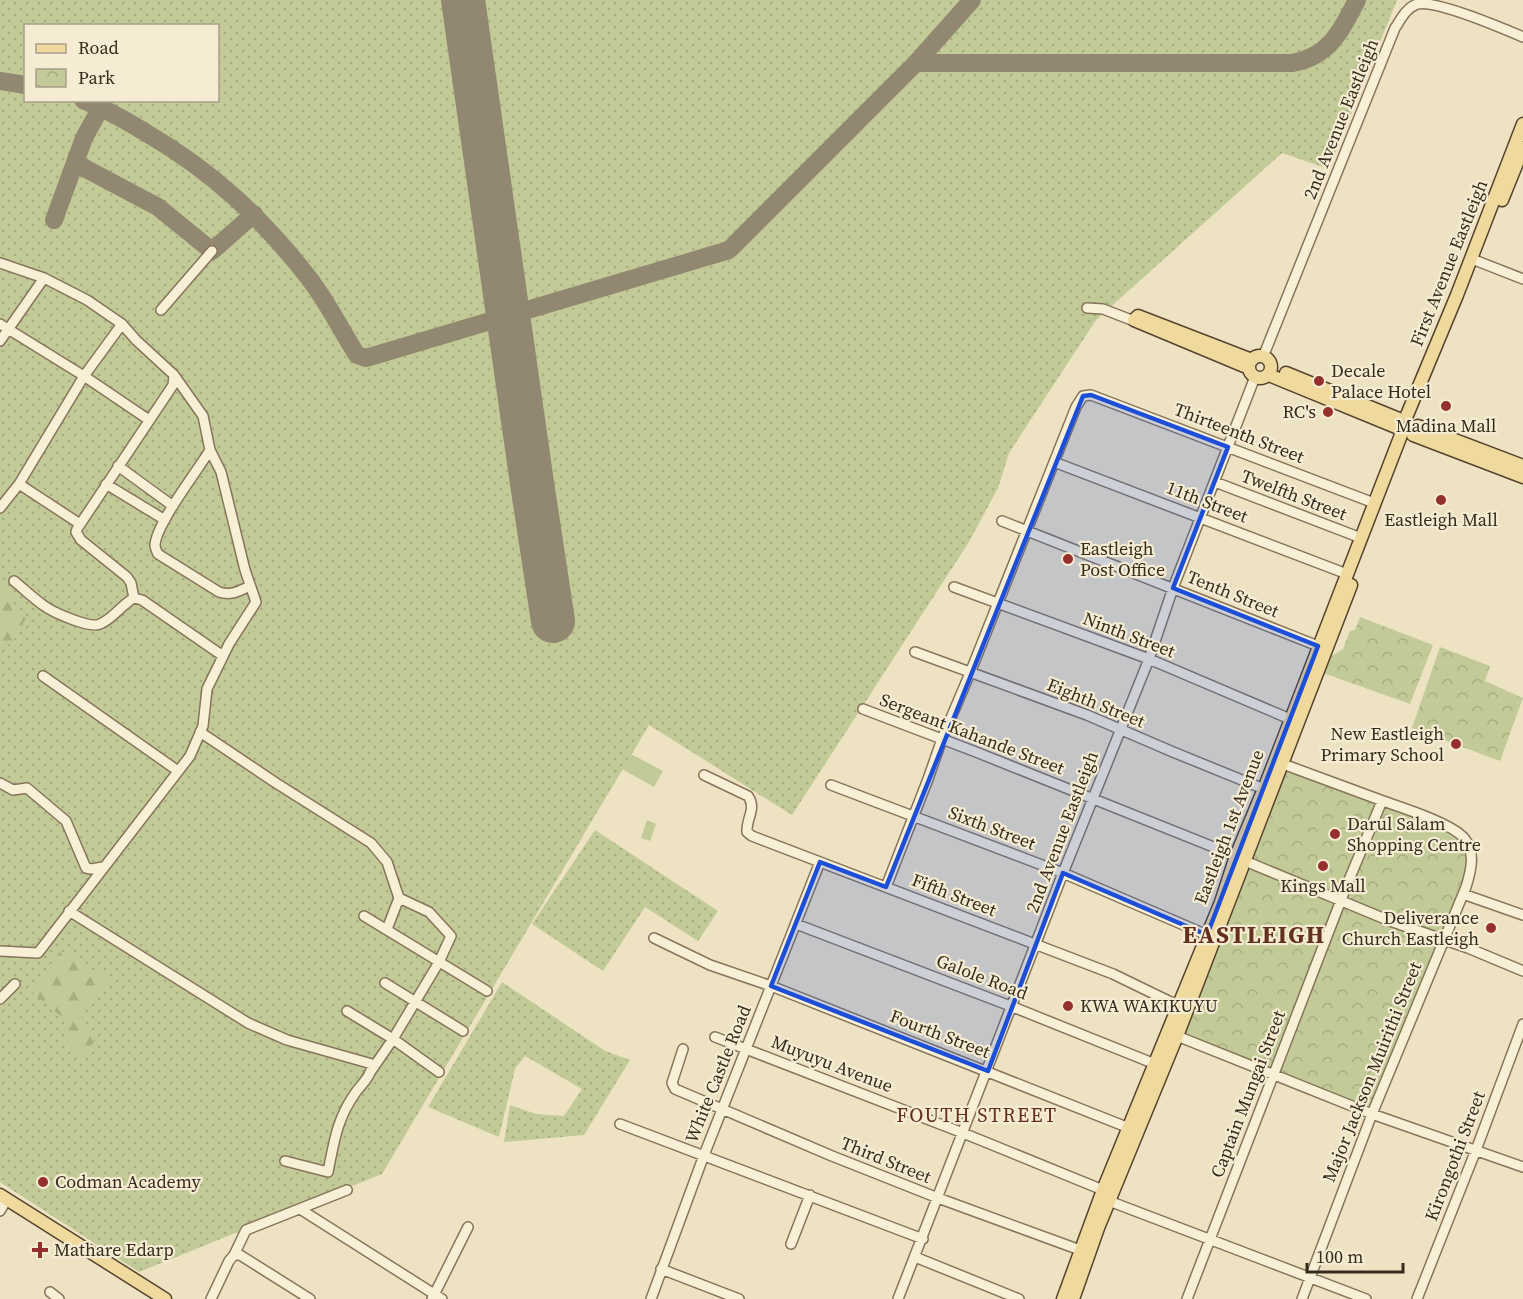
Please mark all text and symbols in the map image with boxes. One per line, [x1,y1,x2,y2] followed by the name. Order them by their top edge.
[24,24,219,102] legend
[78,35,119,60] text: Road
[1297,35,1384,203] street label: 2nd Avenue Eastleigh
[78,65,115,90] text: Park
[1404,176,1493,350] street label: First Avenue Eastleigh
[1331,358,1431,404] place label: Decale Palace Hotel
[1312,374,1326,388] marker: Decale Palace Hotel
[1171,396,1308,469] street label: Thirteenth Street
[1282,399,1316,424] place label: RC's
[1439,399,1453,413] marker: Madina Mall
[1321,405,1335,419] marker: RC's
[1396,413,1496,438] place label: Madina Mall
[1238,463,1351,526] street label: Twelfth Street
[1163,475,1252,529] street label: 11th Street
[1434,493,1448,507] marker: Eastleigh Mall
[1384,507,1498,532] place label: Eastleigh Mall
[1080,536,1165,582] place label: Eastleigh Post Office
[1061,552,1075,566] marker: Eastleigh Post Office
[1184,564,1283,623] street label: Tenth Street
[1080,606,1179,664] street label: Ninth Street
[1044,672,1149,734] street label: Eighth Street
[876,687,1068,780] street label: Sergeant Kahande Street
[1321,721,1444,767] place label: New Eastleigh Primary School
[1449,737,1463,751] marker: New Eastleigh Primary School
[1188,746,1270,908] street label: Eastleigh 1st Avenue
[1019,747,1104,916] street label: 2nd Avenue Eastleigh
[945,799,1039,856] street label: Sixth Street
[1347,811,1481,857] place label: Darul Salam Shopping Centre
[1328,827,1342,841] marker: Darul Salam Shopping Centre
[1316,859,1330,873] marker: Kings Mall
[908,867,1000,922] street label: Fifth Street
[1280,873,1366,898] place label: Kings Mall
[1342,905,1479,951] place label: Deliverance Church Eastleigh
[1182,918,1326,951] district label: EASTLEIGH
[1484,921,1498,935] marker: Deliverance Church Eastleigh
[933,948,1031,1005] street label: Galole Road
[1316,958,1427,1186] street label: Major Jackson Muirithi Street
[1080,993,1218,1018] place label: KWA WAKIKUYU
[1061,999,1075,1013] marker: KWA WAKIKUYU
[679,1001,757,1146] street label: White Castle Road
[887,1003,994,1064] street label: Fourth Street
[1204,1006,1291,1181] street label: Captain Mungai Street
[768,1029,897,1098] street label: Muyuyu Avenue
[1418,1087,1491,1224] street label: Kirongothi Street
[896,1101,1058,1129] district label: FOUTH STREET
[837,1130,935,1189] street label: Third Street
[55,1169,201,1194] place label: Codman Academy
[36,1175,50,1189] marker: Codman Academy
[1307,1236,1403,1274] scale bar
[54,1237,174,1262] place label: Mathare Edarp
[31,1241,49,1259] marker: Mathare Edarp
[1316,1244,1363,1269] text: 100 m

